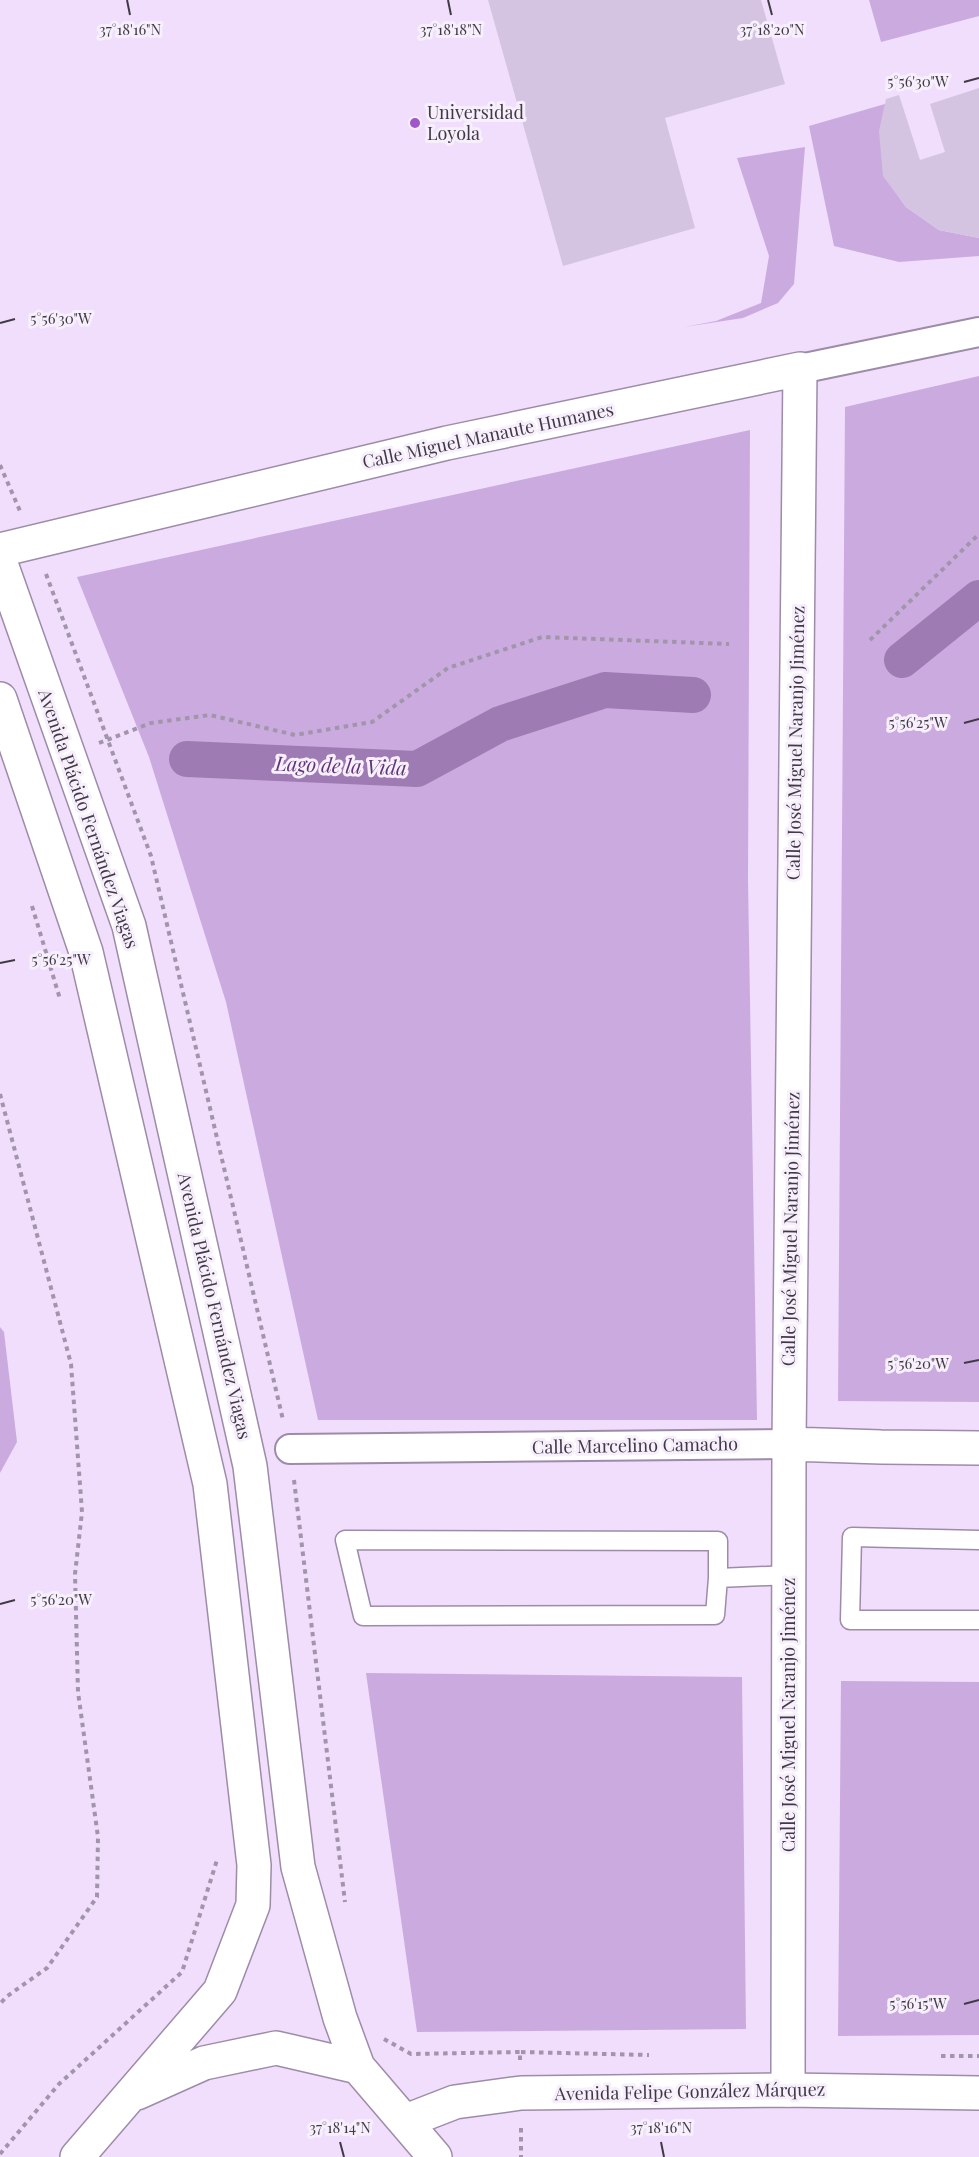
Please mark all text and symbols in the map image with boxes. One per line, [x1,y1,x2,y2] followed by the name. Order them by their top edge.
[99,19,161,39] text: 37°18'16"N
[420,19,483,39] text: 37°18'18"N
[739,19,805,39] text: 37°18'20"N
[887,71,949,91] text: 5°56'30"W
[427,100,525,145] place label: Universidad Loyola
[408,116,422,130] marker: Universidad Loyola
[30,308,92,328] text: 5°56'30"W
[360,397,616,473] street label: Calle Miguel Manaute Humanes
[781,606,809,880] street label: Calle José Miguel Naranjo Jiménez
[33,685,145,952] street label: Avenida Plácido Fernández Viagas
[888,712,948,732] text: 5°56'25"W
[274,749,407,780] water label: Lago de la Vida
[31,949,91,969] text: 5°56'25"W
[776,1092,804,1366] street label: Calle José Miguel Naranjo Jiménez
[172,1169,257,1441] street label: Avenida Plácido Fernández Viagas
[887,1353,949,1373] text: 5°56'20"W
[532,1431,738,1459] street label: Calle Marcelino Camacho
[776,1578,800,1852] street label: Calle José Miguel Naranjo Jiménez
[30,1589,92,1609] text: 5°56'20"W
[889,1993,947,2013] text: 5°56'15"W
[554,2077,825,2105] street label: Avenida Felipe González Márquez
[309,2117,371,2137] text: 37°18'14"N
[630,2117,692,2137] text: 37°18'16"N

